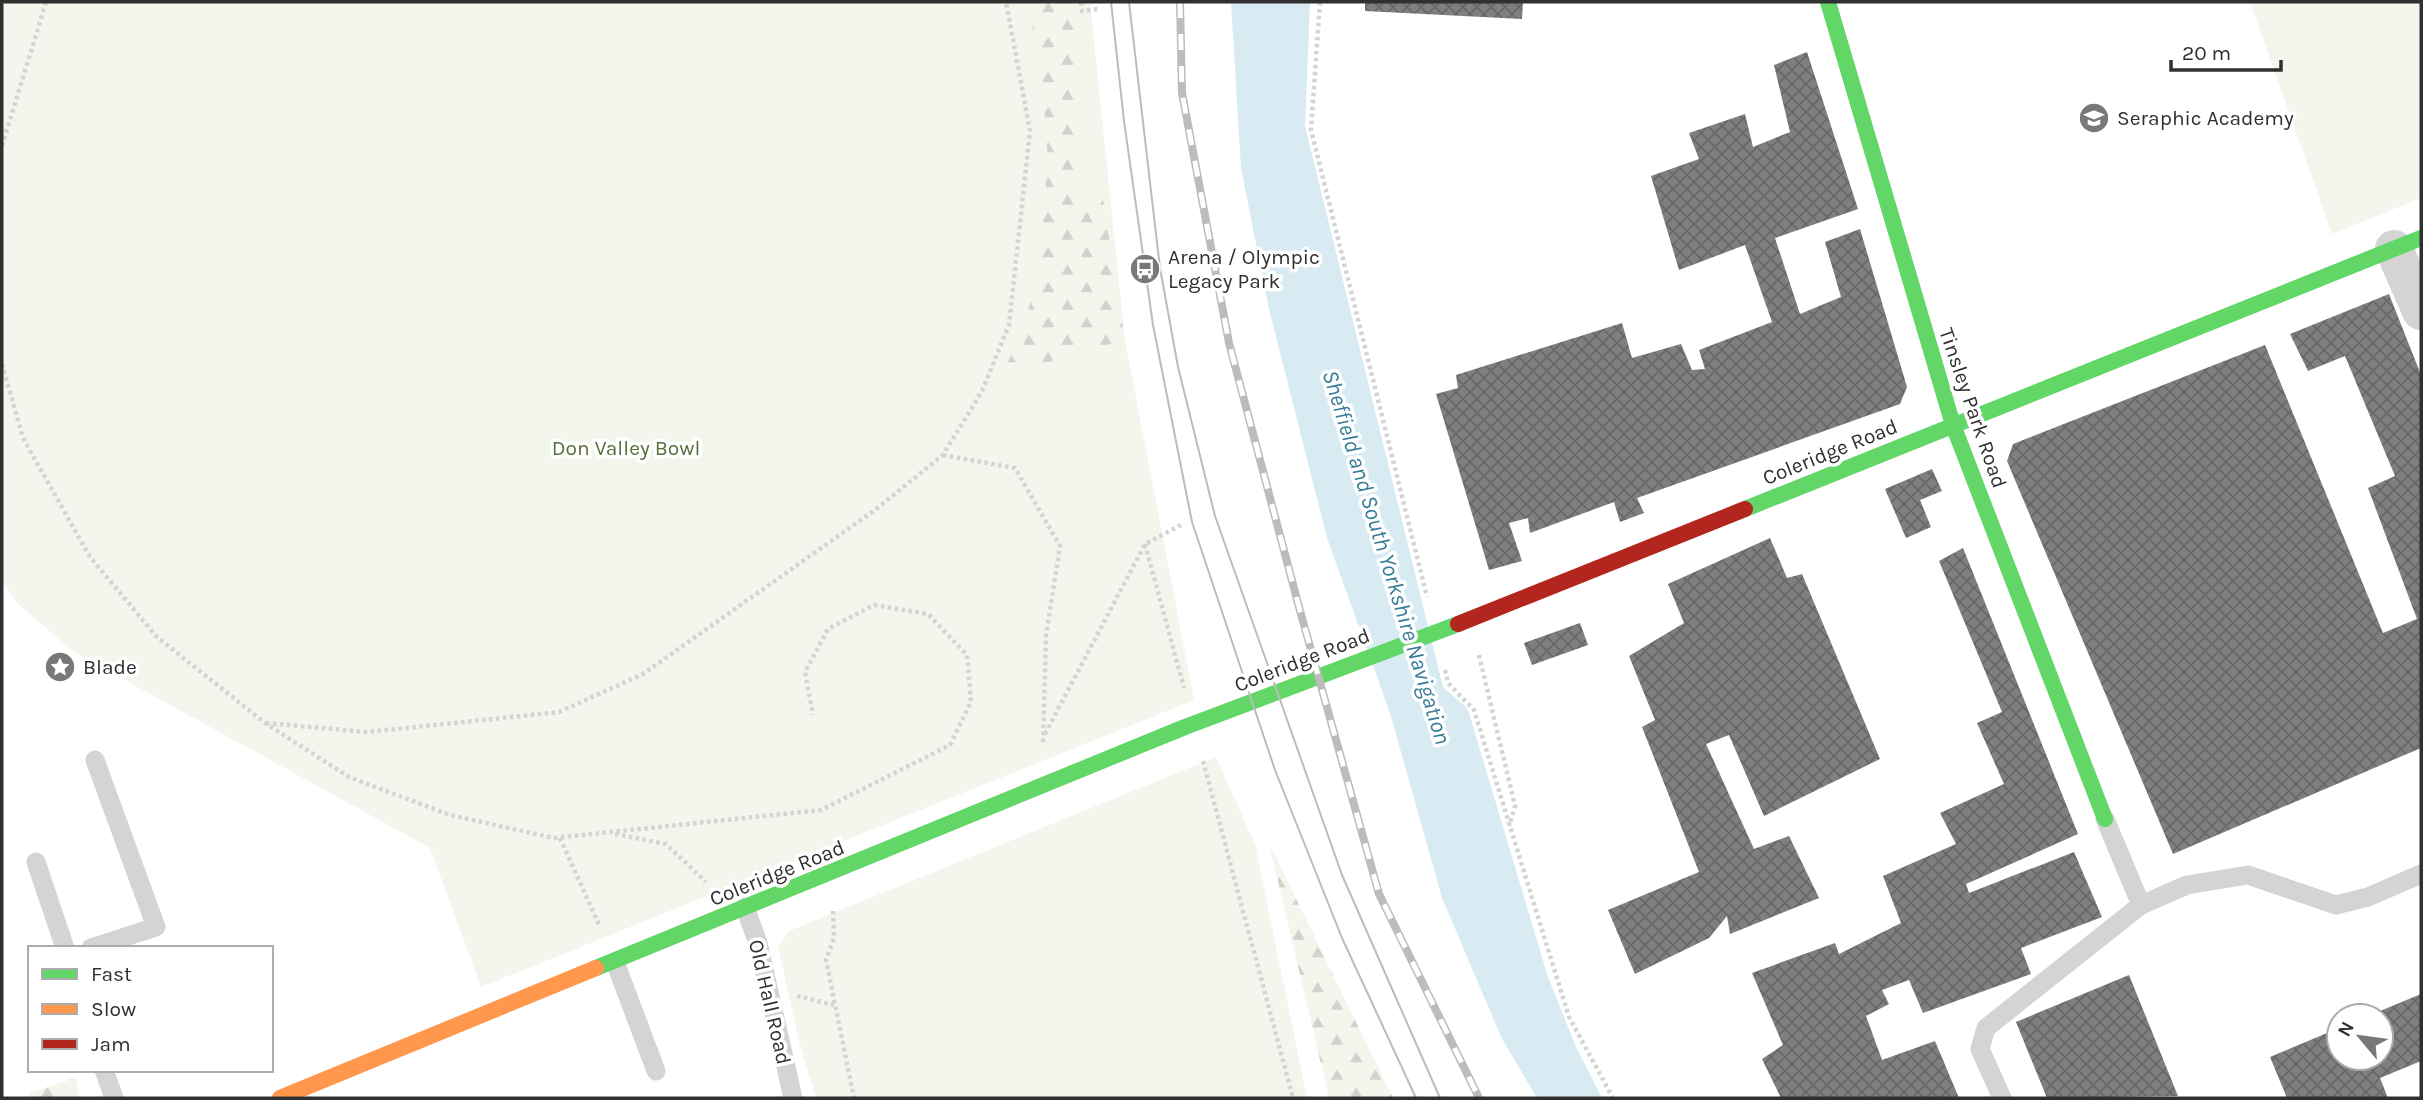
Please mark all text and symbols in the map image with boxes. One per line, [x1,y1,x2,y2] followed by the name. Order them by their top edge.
[2171,28,2281,72] scale bar
[2182,41,2231,65] text: 20 m
[2077,101,2111,135] school or university icon: Seraphic Academy
[2117,106,2294,130] place label: Seraphic Academy
[1168,245,1320,293] place label: Arena / Olympic Legacy Park
[1128,252,1162,286] bus stop icon: Arena / Olympic Legacy Park
[1934,325,2012,491] street label: Tinsley Park Road
[1317,367,1456,748] water label: Sheffield and South Yorkshire Navigation
[1759,414,1901,490] street label: Coleridge Road
[552,436,700,460] park label: Don Valley Bowl
[1231,623,1373,697] street label: Coleridge Road
[43,650,77,684] place icon: Blade
[83,655,137,679] place label: Blade
[706,835,848,911] street label: Coleridge Road
[744,937,796,1067] street label: Old Hall Road
[28,946,273,1072] legend
[91,962,132,986] text: Fast
[91,997,136,1021] text: Slow
[2325,1002,2395,1072] north arrow
[2333,1018,2359,1041] text: N
[91,1032,131,1056] text: Jam

